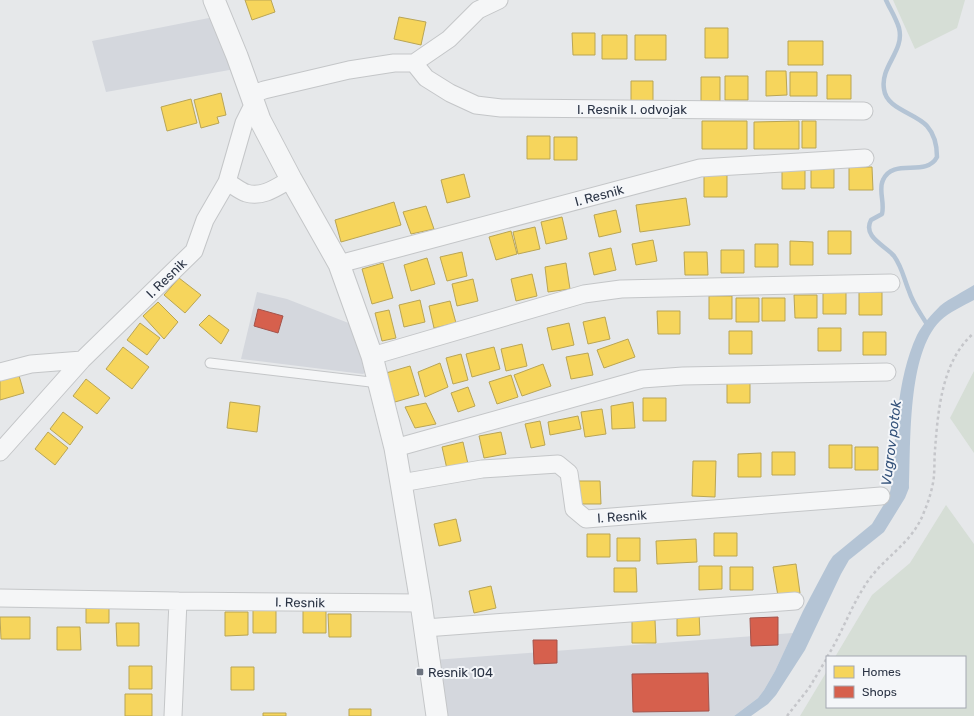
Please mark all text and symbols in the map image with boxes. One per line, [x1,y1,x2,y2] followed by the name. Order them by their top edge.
[577,102,687,117] street label: I. Resnik I. odvojak
[573,182,625,209] street label: I. Resnik
[143,255,190,301] street label: I. Resnik
[878,398,905,487] water label: Vugrov potok
[597,507,648,526] street label: I. Resnik
[275,595,325,610] street label: I. Resnik
[826,656,966,708] legend
[428,665,493,680] place label: Resnik 104
[862,665,901,679] text: Homes
[415,667,425,677] marker: Resnik 104
[862,685,897,699] text: Shops

